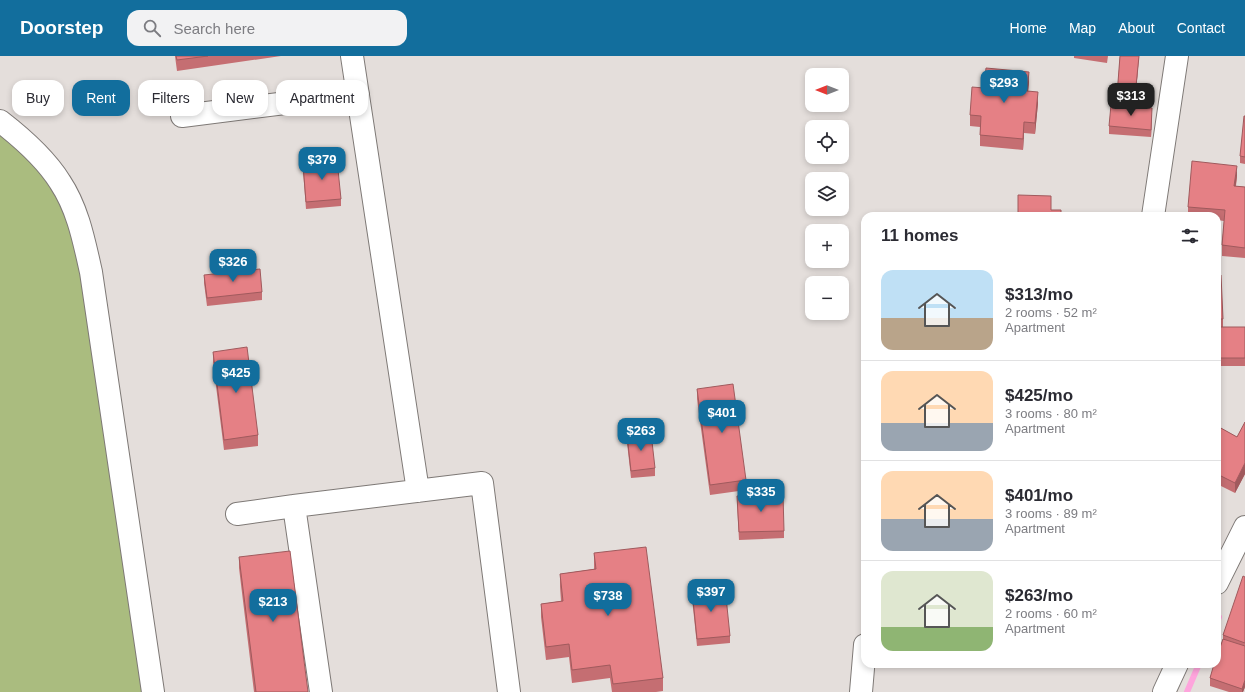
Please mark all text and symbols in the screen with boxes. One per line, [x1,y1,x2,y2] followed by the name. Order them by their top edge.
[127,10,407,46] search box
[20,17,103,38] text: Doorstep
[141,17,163,39] icon: search
[173,20,255,37] text: Search here
[1010,20,1047,36] text: Home
[1069,20,1096,36] text: Map
[1118,20,1155,36] text: About
[1177,20,1225,36] text: Contact
[805,68,849,112] north arrow
[805,68,849,320] map controls
[980,70,1028,104] pin: $293
[990,75,1018,90] text: $293
[12,80,64,116] chip: Buy
[72,80,130,116] chip: Rent
[138,80,204,116] chip: Filters
[212,80,268,116] chip: New
[276,80,368,116] chip: Apartment
[1107,83,1155,117] pin: $313
[1117,88,1145,103] text: $313
[805,120,849,164] button: locate
[298,147,346,181] pin: $379
[308,152,336,167] text: $379
[805,172,849,216] button: layers
[805,224,849,268] button: +
[1179,225,1201,247] icon: filters
[881,226,959,245] text: 11 homes
[209,249,257,283] pin: $326
[219,254,247,269] text: $326
[805,276,849,320] button: −
[1005,285,1073,304] text: $313/mo
[913,286,961,334] icon: home
[1005,305,1097,320] text: 2 rooms · 52 m²
[1005,320,1065,335] text: Apartment
[212,360,260,394] pin: $425
[222,365,250,380] text: $425
[1005,386,1073,405] text: $425/mo
[913,387,961,435] icon: home
[698,400,746,434] pin: $401
[708,405,736,420] text: $401
[1005,406,1097,421] text: 3 rooms · 80 m²
[617,418,665,452] pin: $263
[1005,421,1065,436] text: Apartment
[627,423,655,438] text: $263
[737,479,785,513] pin: $335
[747,484,775,499] text: $335
[1005,486,1073,505] text: $401/mo
[913,487,961,535] icon: home
[1005,506,1097,521] text: 3 rooms · 89 m²
[1005,521,1065,536] text: Apartment
[687,579,735,613] pin: $397
[584,583,632,617] pin: $738
[697,584,725,599] text: $397
[1005,586,1073,605] text: $263/mo
[913,587,961,635] icon: home
[594,588,622,603] text: $738
[249,589,297,623] pin: $213
[259,594,287,609] text: $213
[1005,606,1097,621] text: 2 rooms · 60 m²
[1005,621,1065,636] text: Apartment

